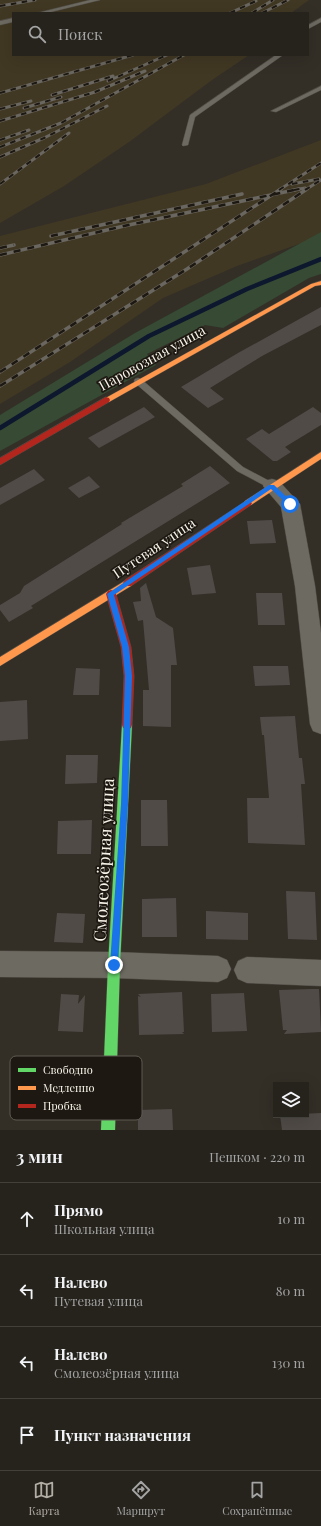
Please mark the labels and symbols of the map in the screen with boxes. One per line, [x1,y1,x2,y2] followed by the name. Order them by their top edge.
[95,320,209,395] street label: Паровозная улица
[281,495,299,513] route start
[109,513,199,582] street label: Путевая улица
[88,777,118,942] street label: Смолеозёрная улица
[105,956,123,974] route end
[10,1056,142,1120] legend
[43,1062,93,1077] text: Свободно
[43,1080,95,1095] text: Медленно
[43,1098,82,1113] text: Пробка

